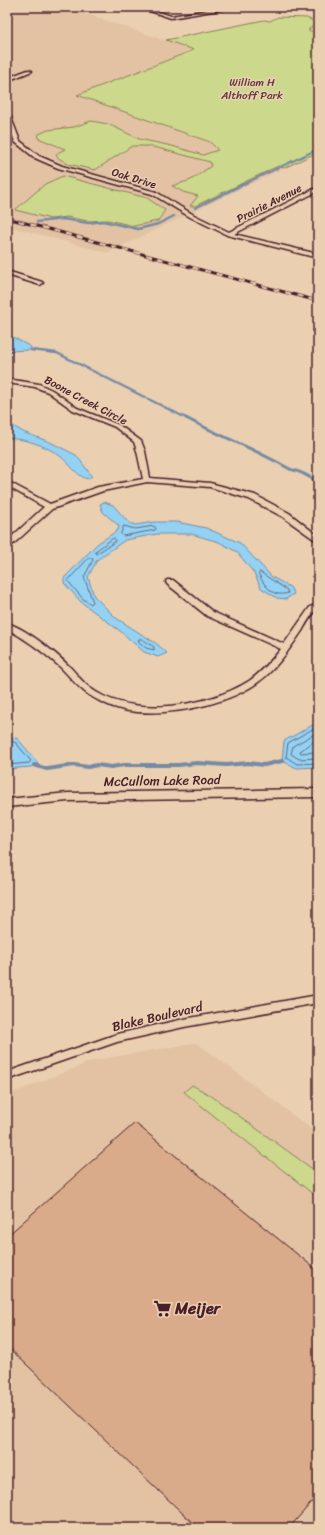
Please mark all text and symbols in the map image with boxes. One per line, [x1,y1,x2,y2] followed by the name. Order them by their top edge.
[220,73,283,105] park label: William H Althoff Park
[109,163,159,194] street label: Oak Drive
[233,179,306,228] street label: Prairie Avenue
[41,370,131,431] street label: Boone Creek Circle
[103,768,222,793] street label: McCullom Lake Road
[110,995,206,1038] street label: Blake Boulevard
[174,1294,222,1323] place label: Meijer
[152,1298,172,1318] supermarket icon: Meijer

